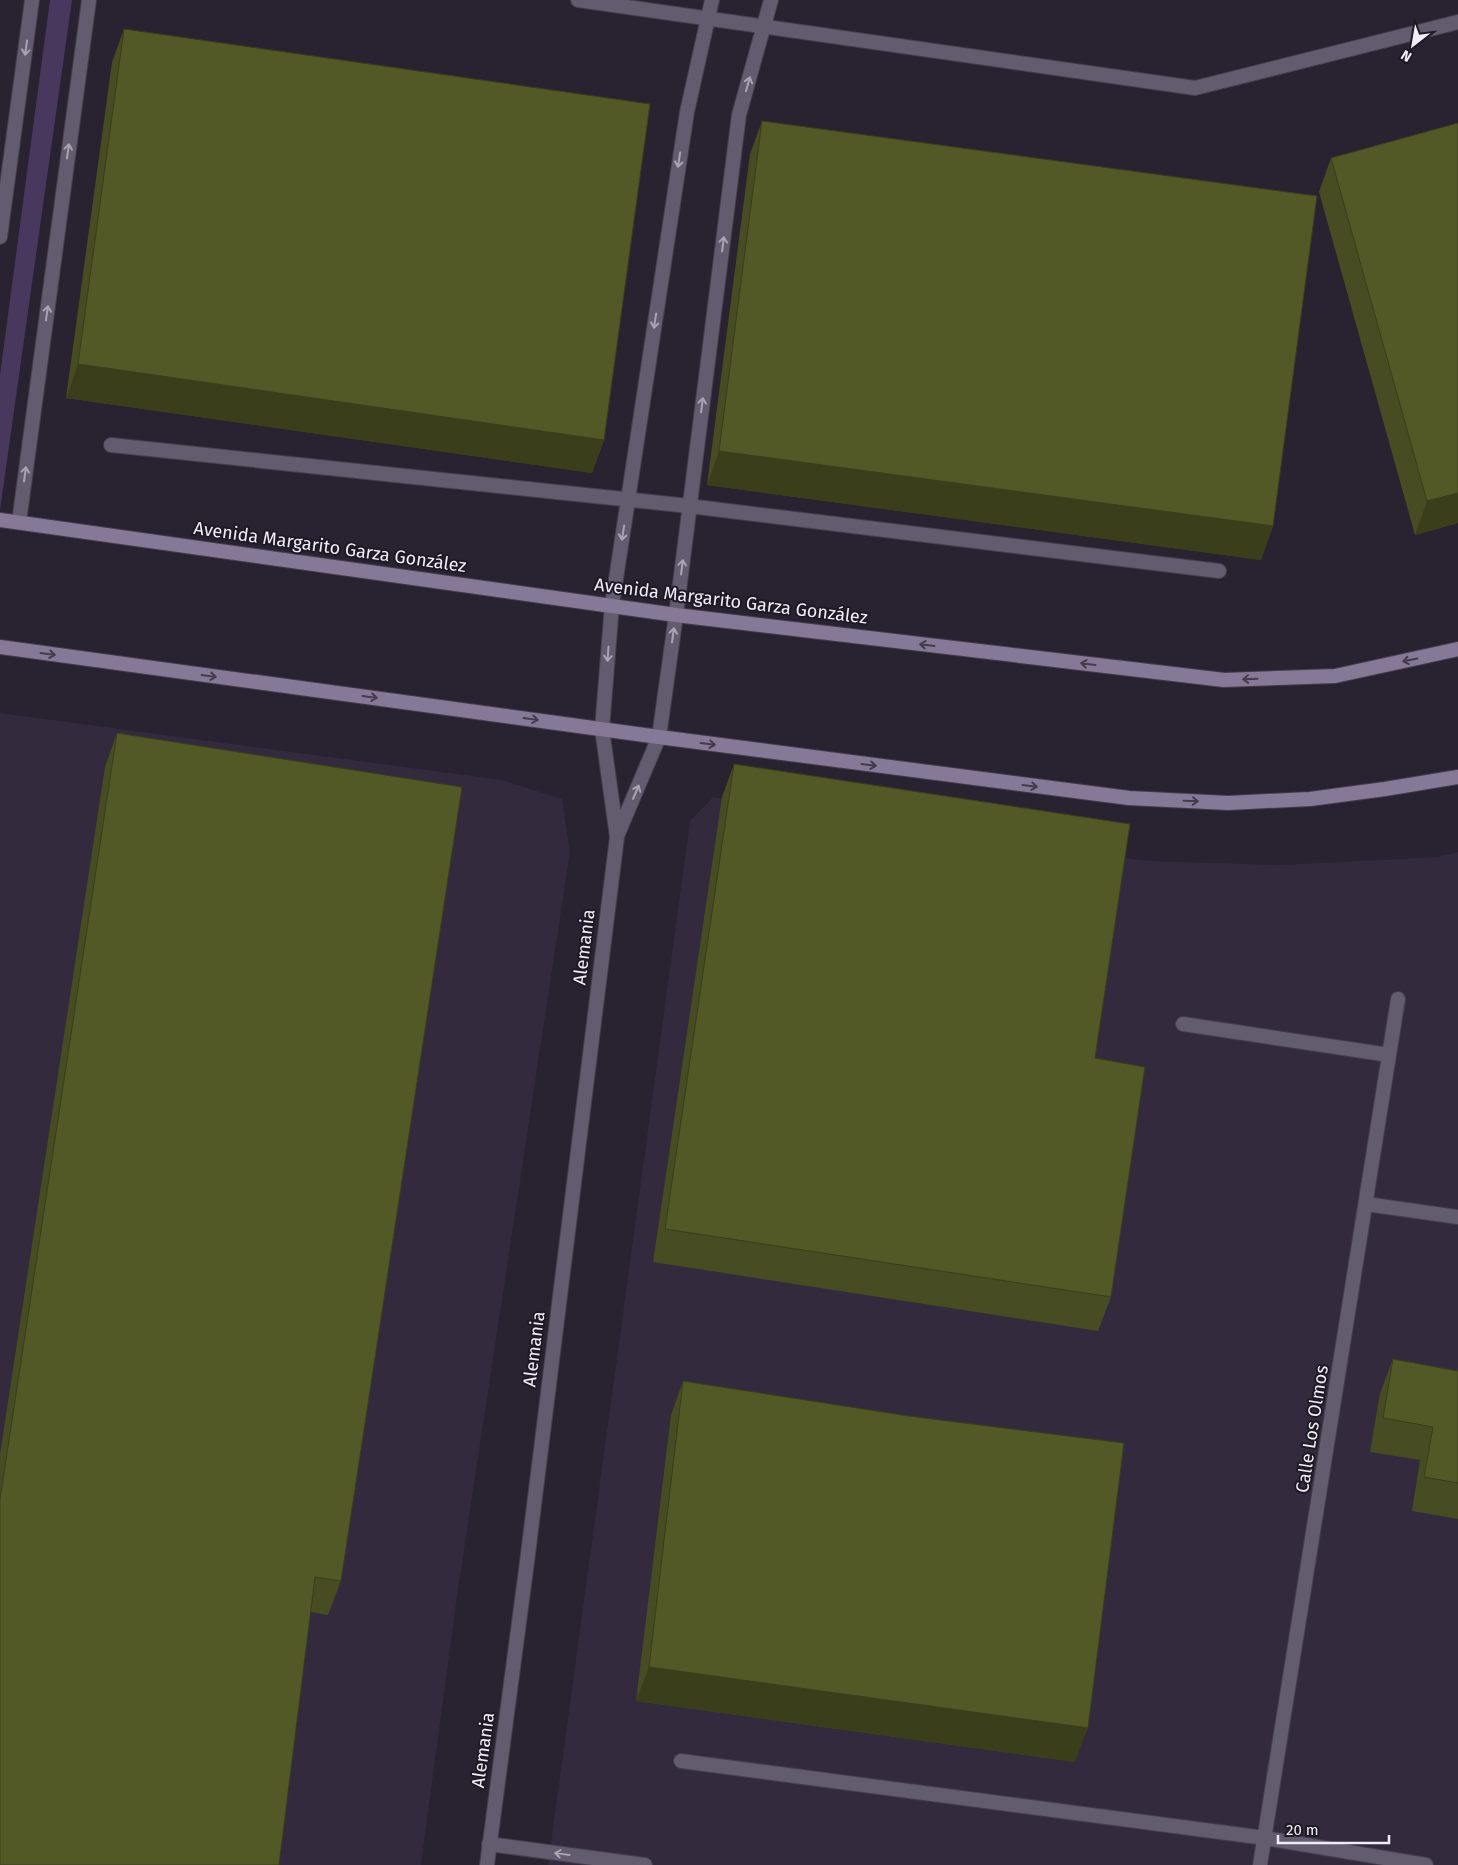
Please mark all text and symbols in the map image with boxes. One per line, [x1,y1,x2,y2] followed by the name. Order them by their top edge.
[1388,20,1438,70] north arrow
[21,40,31,56] one-way arrow
[1398,46,1415,65] text: N
[743,76,753,92] one-way arrow
[63,144,73,160] one-way arrow
[674,152,684,168] one-way arrow
[718,236,728,252] one-way arrow
[42,305,52,321] one-way arrow
[649,312,659,328] one-way arrow
[697,398,707,414] one-way arrow
[20,466,30,482] one-way arrow
[192,517,468,577] street label: Avenida Margarito Garza González
[617,525,627,541] one-way arrow
[677,559,687,575] one-way arrow
[593,573,869,629] street label: Avenida Margarito Garza González
[668,627,678,643] one-way arrow
[919,640,935,650] one-way arrow
[603,646,613,662] one-way arrow
[40,649,56,659] one-way arrow
[1403,655,1419,665] one-way arrow
[1080,659,1096,669] one-way arrow
[201,671,217,681] one-way arrow
[1242,674,1258,684] one-way arrow
[362,693,378,703] one-way arrow
[523,715,539,725] one-way arrow
[699,739,715,749] one-way arrow
[860,760,876,770] one-way arrow
[1022,781,1038,791] one-way arrow
[631,785,641,800] one-way arrow
[1183,796,1199,806] one-way arrow
[568,908,600,986] street label: Alemania
[518,1310,550,1388] street label: Alemania
[1291,1364,1333,1494] street label: Calle Los Olmos
[467,1711,499,1789] street label: Alemania
[1278,1812,1389,1844] scale bar
[1286,1821,1319,1839] text: 20 m
[554,1849,570,1859] one-way arrow

